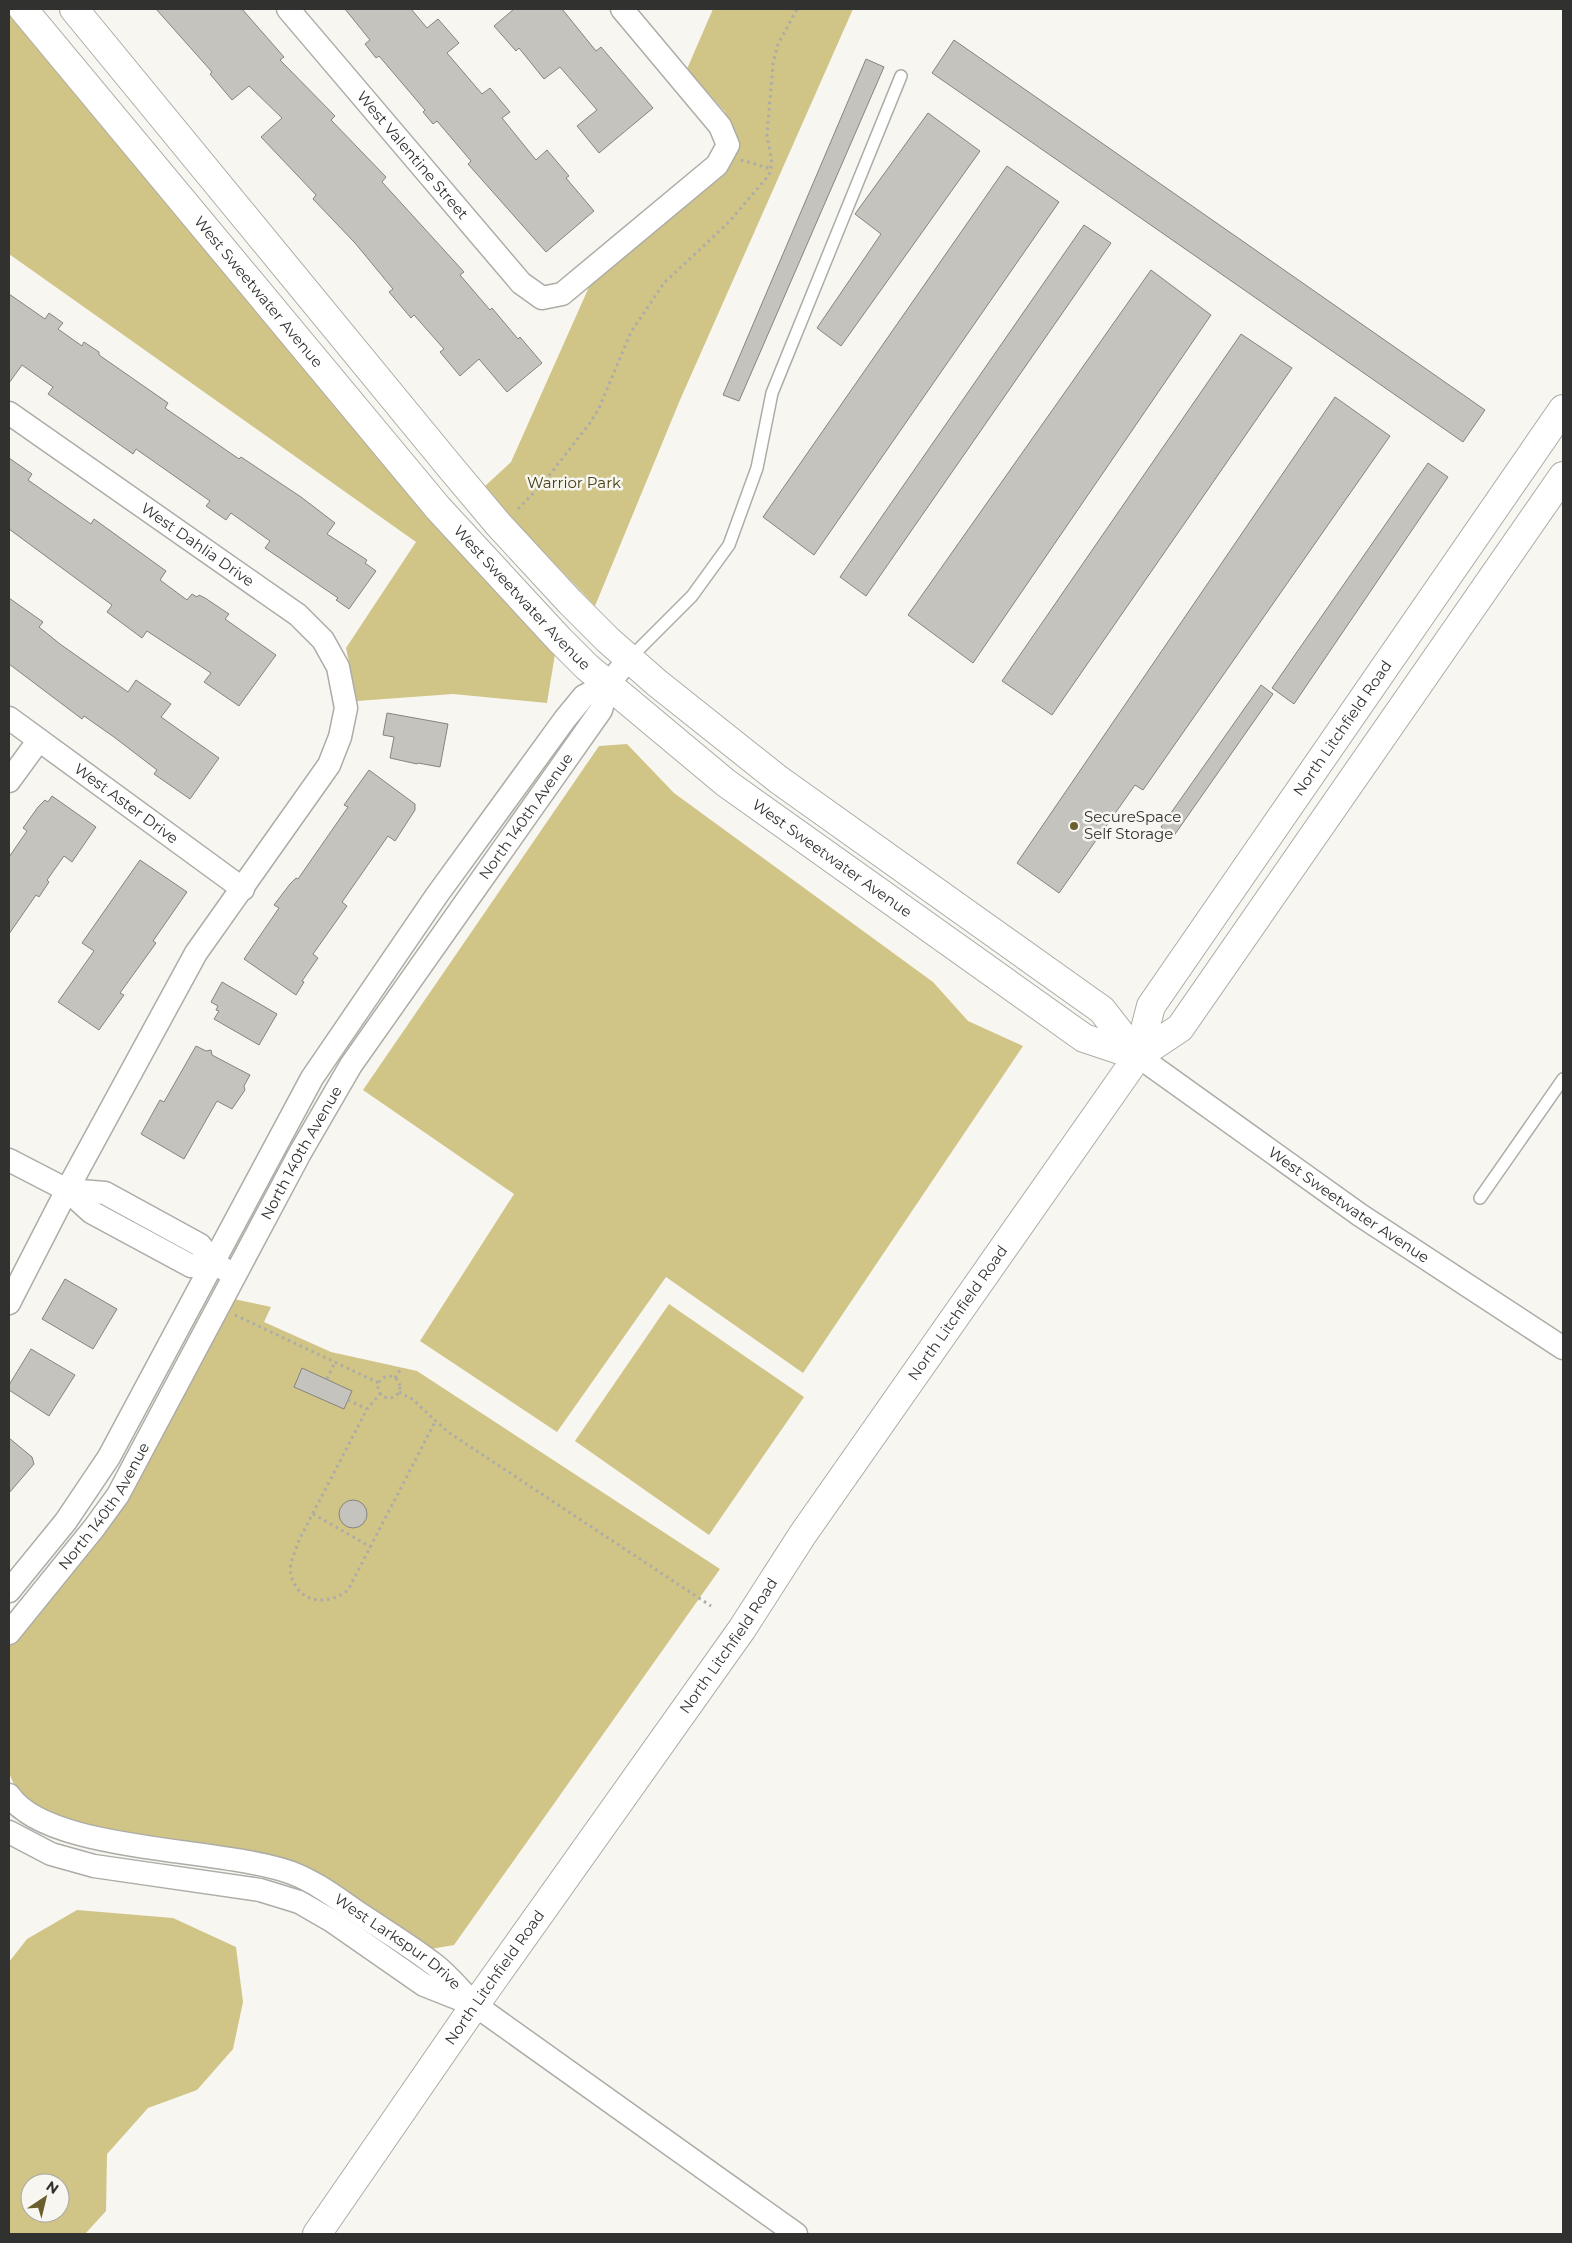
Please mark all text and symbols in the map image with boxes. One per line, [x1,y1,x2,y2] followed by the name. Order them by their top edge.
[353,87,473,223] street label: West Valentine Street
[190,212,327,371] street label: West Sweetwater Avenue
[527,473,621,492] park label: Warrior Park
[138,498,258,590] street label: West Dahlia Drive
[450,521,595,674] street label: West Sweetwater Avenue
[1289,657,1396,800] street label: North Litchfield Road
[475,749,577,883] street label: North 140th Avenue
[71,759,182,848] street label: West Aster Drive
[749,795,916,921] street label: West Sweetwater Avenue
[1084,807,1181,843] place label: SecureSpace Self Storage
[1068,820,1080,832] marker: SecureSpace Self Storage
[256,1082,346,1223] street label: North 140th Avenue
[1265,1142,1433,1267] street label: West Sweetwater Avenue
[904,1242,1011,1384] street label: North Litchfield Road
[54,1439,153,1573] street label: North 140th Avenue
[675,1574,781,1717] street label: North Litchfield Road
[331,1889,465,1993] street label: West Larkspur Drive
[440,1906,548,2048] street label: North Litchfield Road
[20,2173,70,2223] north arrow
[43,2177,62,2198] text: N

